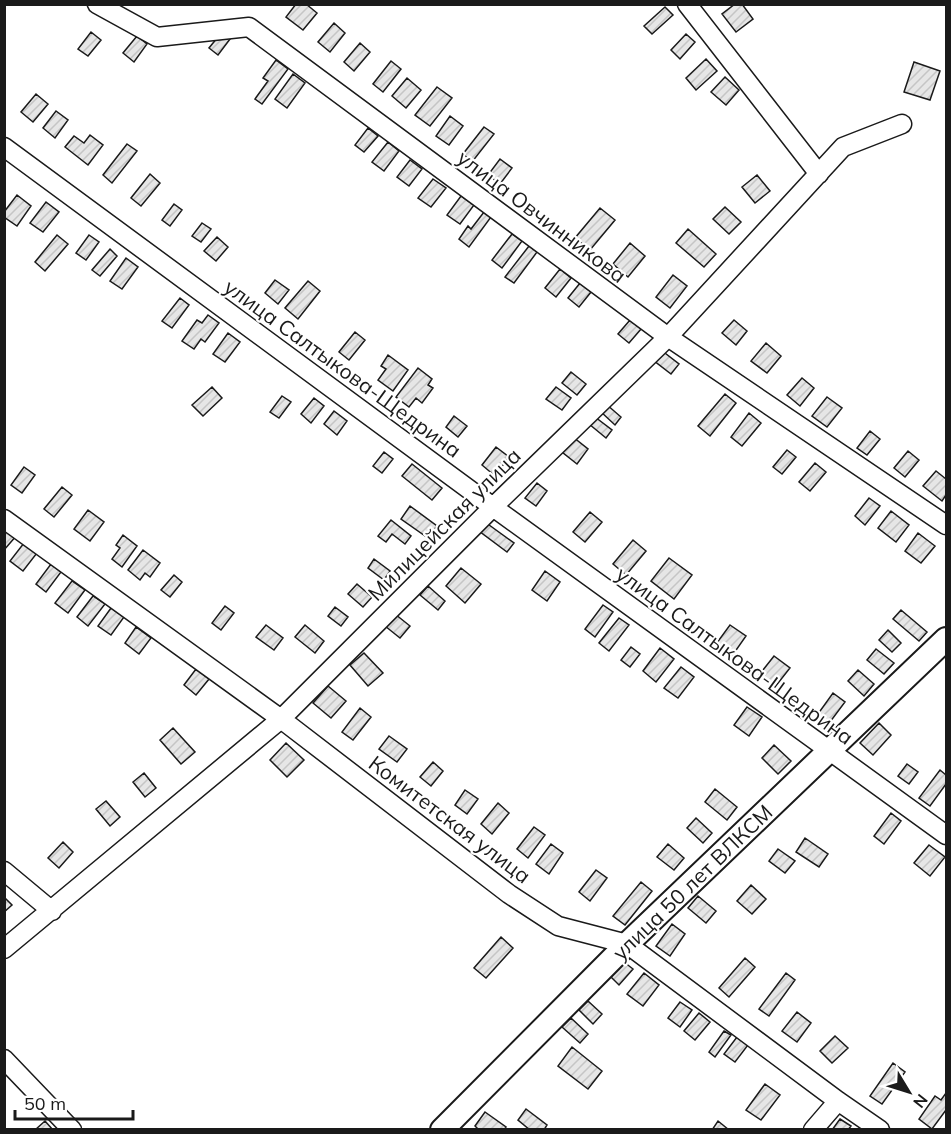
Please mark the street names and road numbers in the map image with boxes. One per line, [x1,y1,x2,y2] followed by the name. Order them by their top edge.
[452,144,632,288] street label: улица Овчинникова
[219,273,467,463] street label: улица Салтыкова-Щедрина
[362,442,526,606] street label: Милицейская улица
[611,560,859,750] street label: улица Салтыкова-Щедрина
[364,750,536,888] street label: Комитетская улица
[607,799,777,965] street label: улица 50 лет ВЛКСМ

